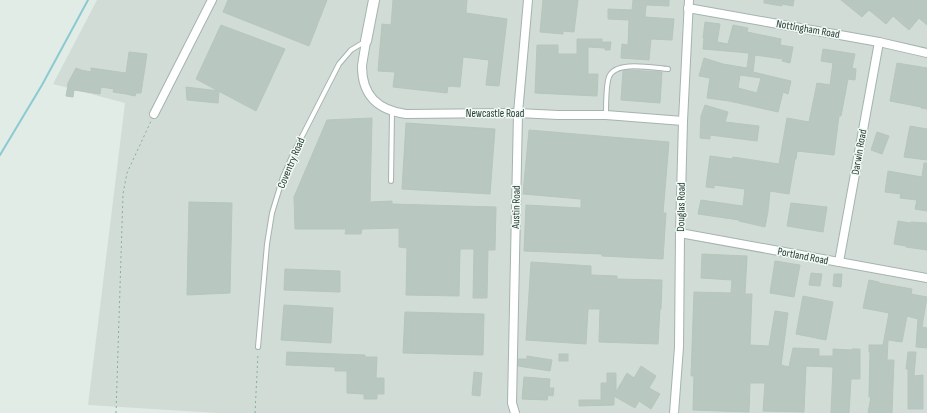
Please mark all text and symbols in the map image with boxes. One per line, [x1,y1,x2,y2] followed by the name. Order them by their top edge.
[775,17,841,41] street label: Nottingham Road
[466,107,525,120] street label: Newcastle Road
[849,128,869,176] street label: Darwin Road
[274,135,308,190] street label: Coventry Road
[674,182,688,232] street label: Douglas Road
[509,185,523,230] street label: Austin Road
[776,245,830,267] street label: Portland Road

